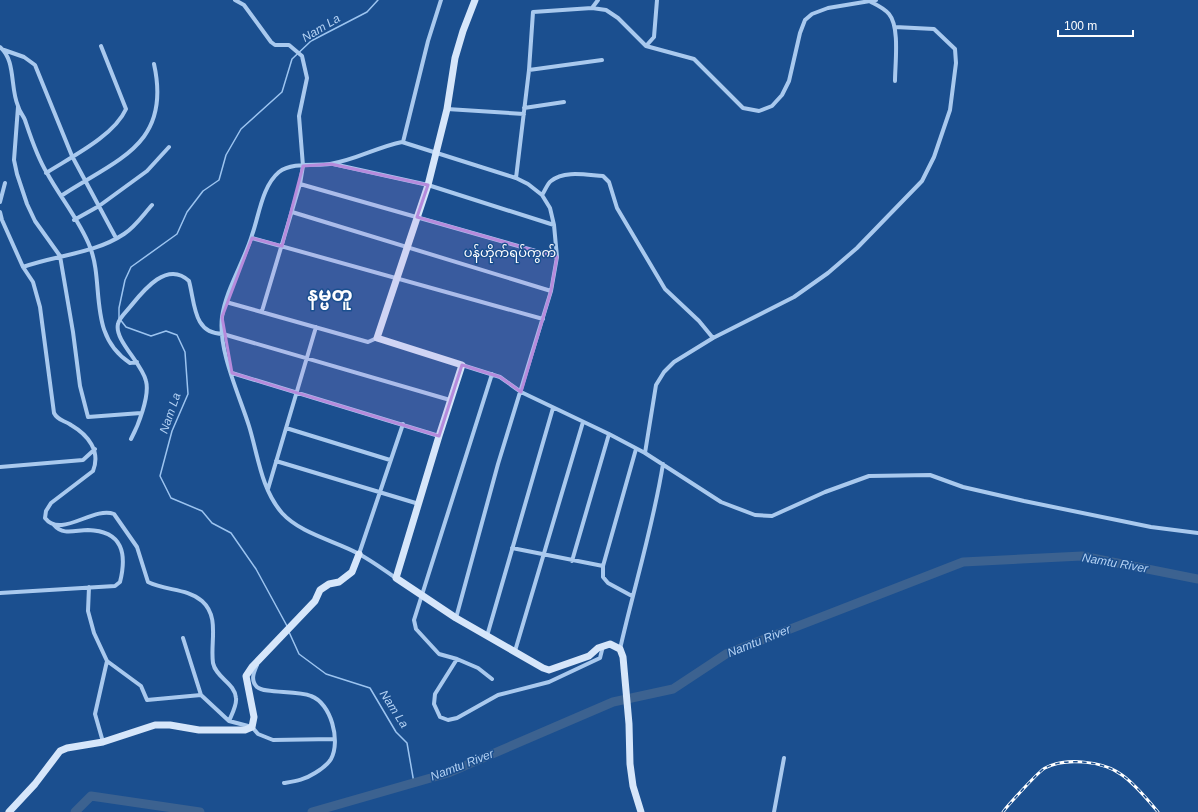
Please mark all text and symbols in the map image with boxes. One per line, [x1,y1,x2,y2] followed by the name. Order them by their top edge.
[299,11,343,45] water label: Nam La
[1058,12,1133,38] scale bar
[1064,19,1097,33] text: 100 m
[464,244,556,263] district label: ပန်ဟိုက်ရပ်ကွက်
[308,284,352,310] district label: နမ္မတူ
[157,391,184,435] water label: Nam La
[1081,550,1150,576] water label: Namtu River
[725,622,793,660] water label: Namtu River
[377,688,411,731] water label: Nam La
[428,746,497,783] water label: Namtu River

